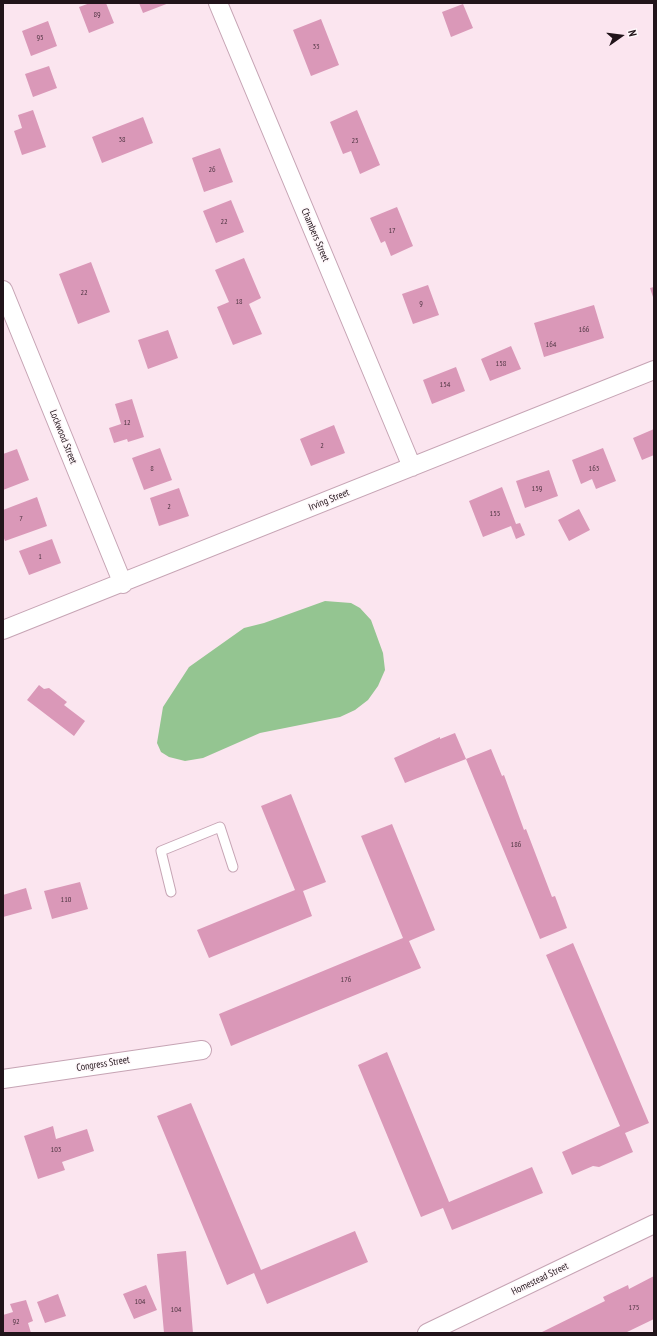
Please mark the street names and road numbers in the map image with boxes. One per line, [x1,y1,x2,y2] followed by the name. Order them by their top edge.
[298,206,332,264] street label: Chambers Street
[47,408,79,466] street label: Lockwood Street
[307,486,351,514] street label: Irving Street
[76,1054,130,1074] street label: Congress Street
[510,1260,570,1298] street label: Homestead Street

